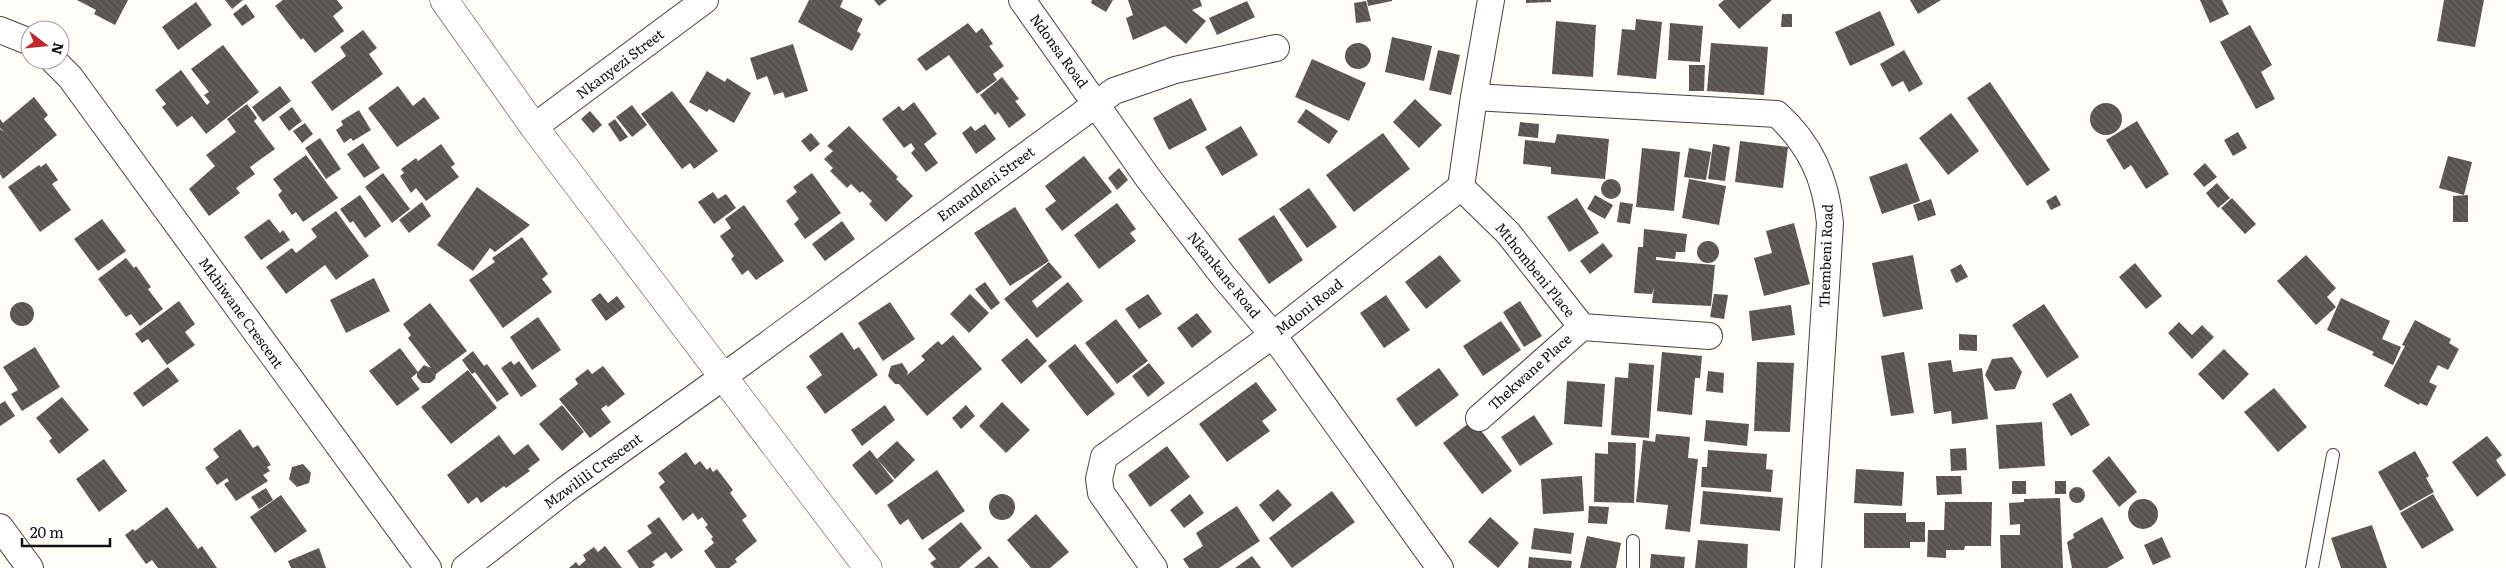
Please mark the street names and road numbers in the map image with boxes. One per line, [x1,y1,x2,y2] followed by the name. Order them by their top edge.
[1026,9,1094,92] street label: Ndonsa Road
[571,23,668,103] street label: Nkanyezi Street
[933,141,1039,225] street label: Emandleni Street
[1813,203,1837,308] street label: Thembeni Road
[1491,218,1580,321] street label: Mthombeni Place
[1184,227,1266,322] street label: Nkankane Road
[195,253,289,372] street label: Mkhiwane Crescent
[1270,273,1347,339] street label: Mdoni Road
[1483,328,1575,414] street label: Thekwane Place
[539,427,646,513] street label: Mzwilili Crescent

